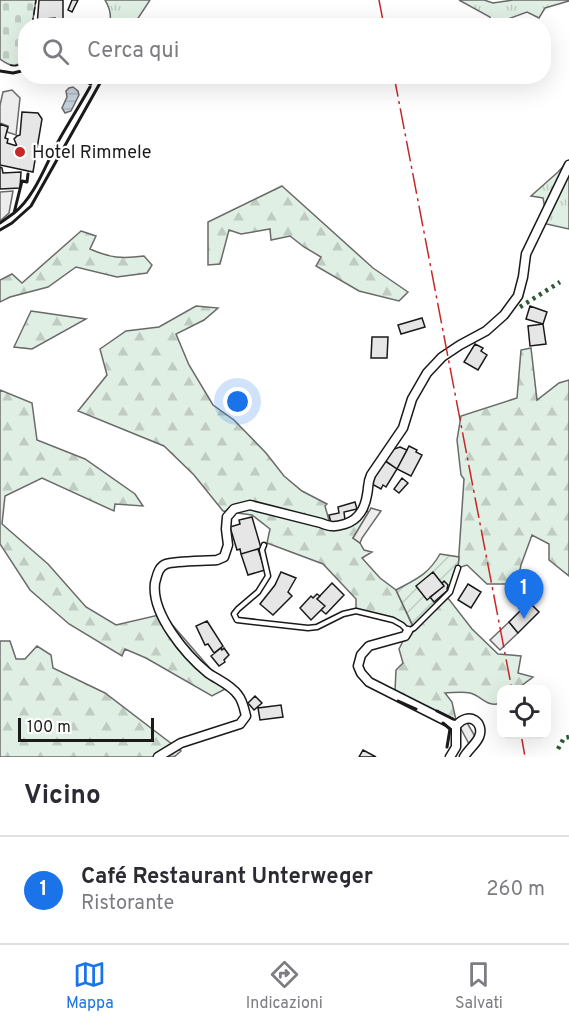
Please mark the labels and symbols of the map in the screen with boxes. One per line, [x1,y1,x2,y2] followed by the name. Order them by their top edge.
[32,142,151,165] place label: Hotel Rimmele
[13,145,27,159] marker: Hotel Rimmele
[223,387,252,416] your location
[504,570,544,619] pin: 1
[18,715,154,742] scale bar

